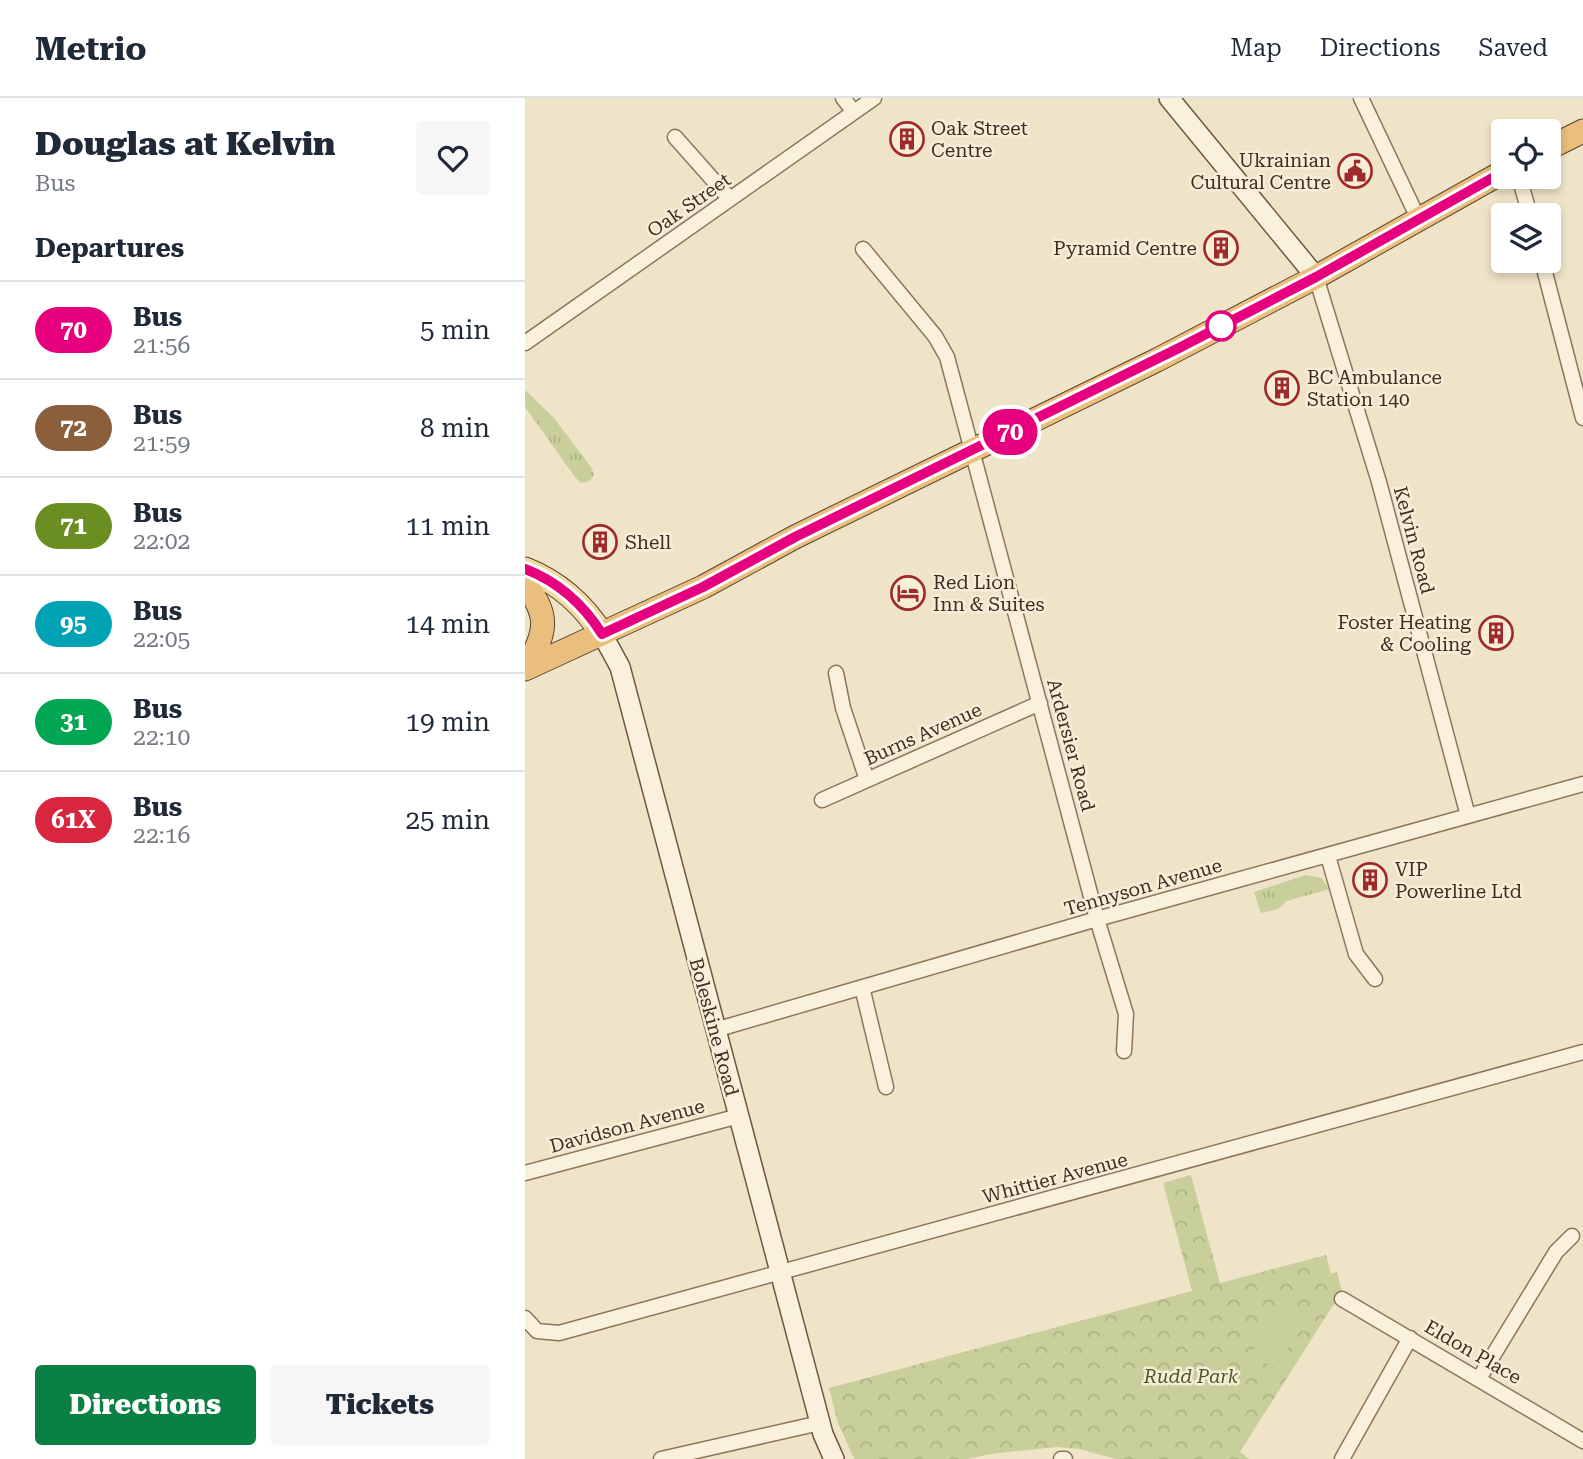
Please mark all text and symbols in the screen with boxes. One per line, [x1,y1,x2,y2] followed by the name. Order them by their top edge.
[35,29,147,68] text: Metrio
[1230,34,1282,62] text: Map
[1320,34,1440,62] text: Directions
[1478,34,1548,62] text: Saved
[931,117,1028,162] place label: Oak Street Centre
[1491,119,1561,273] map controls
[1491,119,1561,189] button: locate
[888,120,926,158] building icon: Oak Street Centre
[416,121,490,195] button: heart
[35,124,336,163] text: Douglas at Kelvin
[1190,149,1331,194] place label: Ukrainian Cultural Centre
[1336,152,1374,190] public building icon: Ukrainian Cultural Centre
[643,168,735,242] street label: Oak Street
[35,170,75,197] text: Bus
[1491,203,1561,273] button: layers
[1202,229,1240,267] building icon: Pyramid Centre
[35,233,184,263] text: Departures
[1053,237,1197,260] place label: Pyramid Centre
[133,302,182,332] text: Bus
[1206,311,1236,341] unlabelled marker
[420,315,490,345] text: 5 min
[60,316,87,344] text: 70
[133,332,190,359] text: 21:56
[1307,366,1442,411] place label: BC Ambulance Station 140
[1263,369,1301,407] building icon: BC Ambulance Station 140
[133,400,182,430] text: Bus
[979,409,1041,455] line badge: 70
[420,413,490,443] text: 8 min
[60,414,87,442] text: 72
[997,418,1023,446] text: 70
[133,430,190,457] text: 21:59
[1389,484,1439,596] street label: Kelvin Road
[133,498,182,528] text: Bus
[406,511,490,541] text: 11 min
[60,512,87,540] text: 71
[581,523,619,561] building icon: Shell
[133,528,190,555] text: 22:02
[625,531,671,554] place label: Shell
[933,571,1044,616] place label: Red Lion Inn & Suites
[889,574,927,612] hotel icon: Red Lion Inn & Suites
[133,596,182,626] text: Bus
[406,609,490,639] text: 14 min
[60,610,87,638] text: 95
[1338,611,1471,656] place label: Foster Heating & Cooling
[1477,614,1515,652] building icon: Foster Heating & Cooling
[133,626,190,653] text: 22:05
[1042,676,1100,814] street label: Ardersier Road
[133,694,182,724] text: Bus
[861,698,985,770] street label: Burns Avenue
[406,707,490,737] text: 19 min
[60,708,87,736] text: 31
[133,724,190,751] text: 22:10
[133,792,182,822] text: Bus
[406,805,490,835] text: 25 min
[51,806,96,834] text: 61X
[133,822,190,849] text: 22:16
[1061,853,1225,921] street label: Tennyson Avenue
[1395,858,1522,903] place label: VIP Powerline Ltd
[1351,861,1389,899] building icon: VIP Powerline Ltd
[685,955,743,1099] street label: Boleskine Road
[547,1094,707,1158] street label: Davidson Avenue
[980,1148,1130,1208] street label: Whittier Avenue
[1420,1315,1526,1389] street label: Eldon Place
[35,1365,256,1445] button: Directions
[270,1365,490,1445] button: Tickets
[1143,1365,1239,1388] park label: Rudd Park

